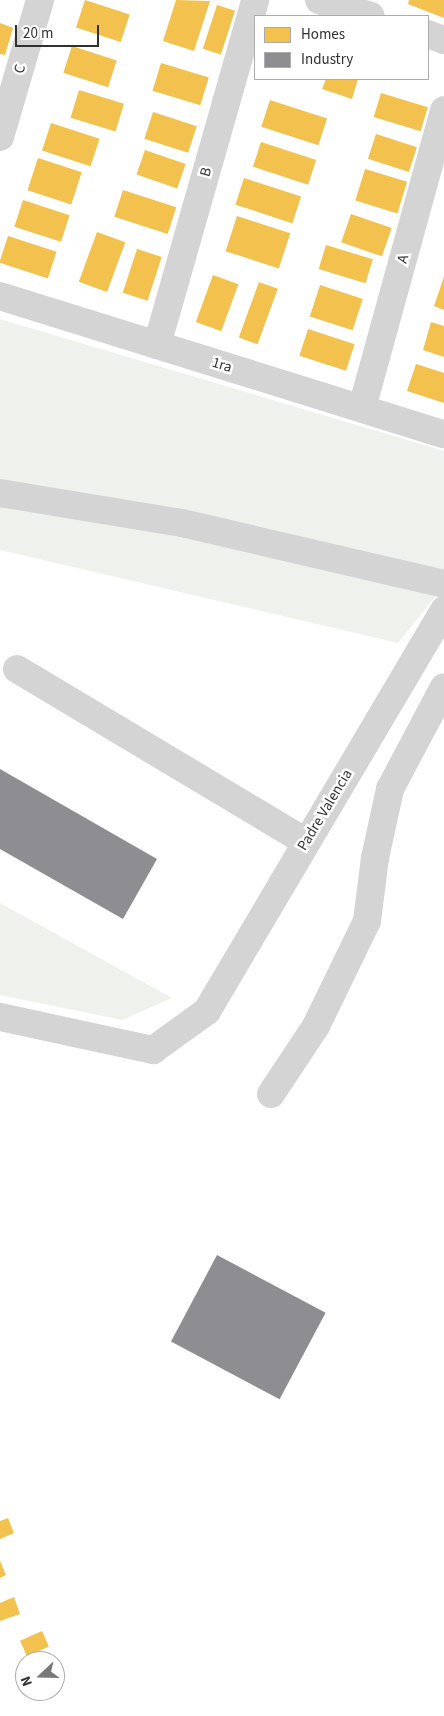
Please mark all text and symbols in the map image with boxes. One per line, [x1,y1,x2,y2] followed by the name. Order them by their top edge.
[18,15,101,47] scale bar
[254,15,429,80] legend
[23,23,53,44] text: 20 m
[301,24,345,45] text: Homes
[301,49,353,70] text: Industry
[10,62,30,76] street label: C
[196,165,216,179] street label: B
[393,253,413,265] street label: A
[210,353,234,377] street label: 1ra
[294,766,356,854] street label: Padre Valencia
[15,1651,65,1701] north arrow
[16,1673,38,1689] text: N

